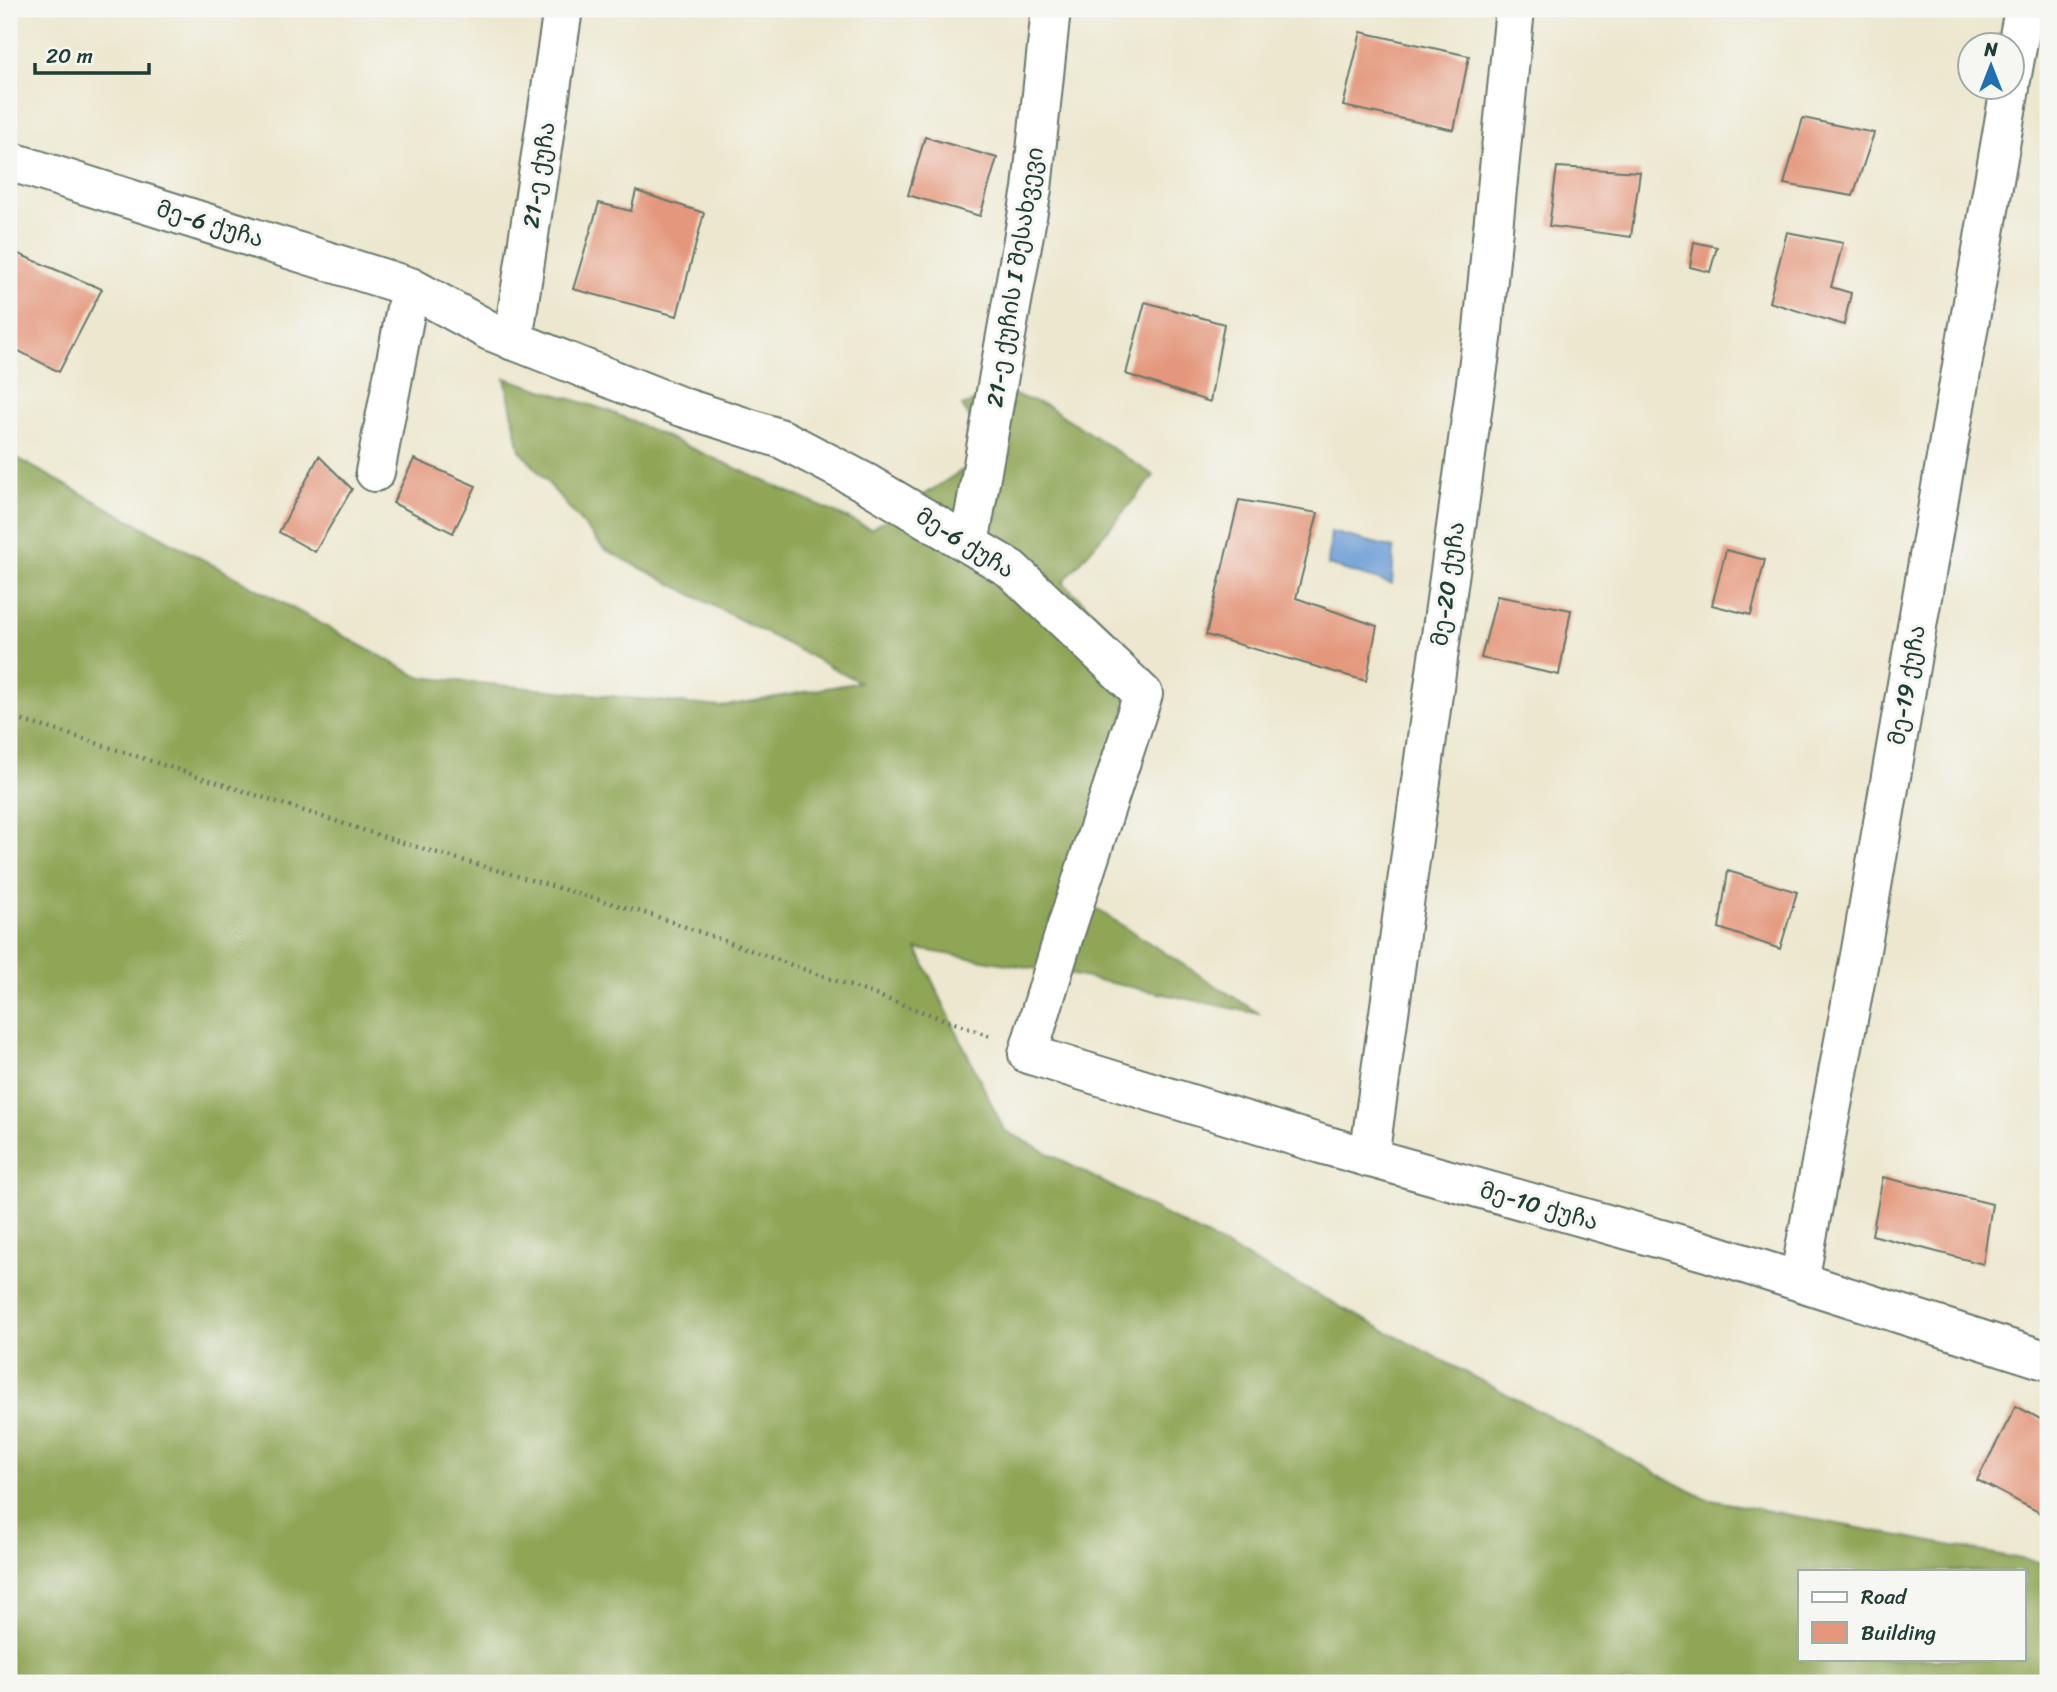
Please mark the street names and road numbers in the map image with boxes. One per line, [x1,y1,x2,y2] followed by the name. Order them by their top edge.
[510,119,568,231] street label: 21-ე ქუჩა
[974,144,1056,410] street label: 21-ე ქუჩის I შესახვევი
[151,188,269,260] street label: მე-6 ქუჩა
[907,496,1023,590] street label: მე-6 ქუჩა
[1419,519,1477,649] street label: მე-20 ქუჩა
[1876,622,1938,748] street label: მე-19 ქუჩა
[1475,1170,1603,1242] street label: მე-10 ქუჩა

